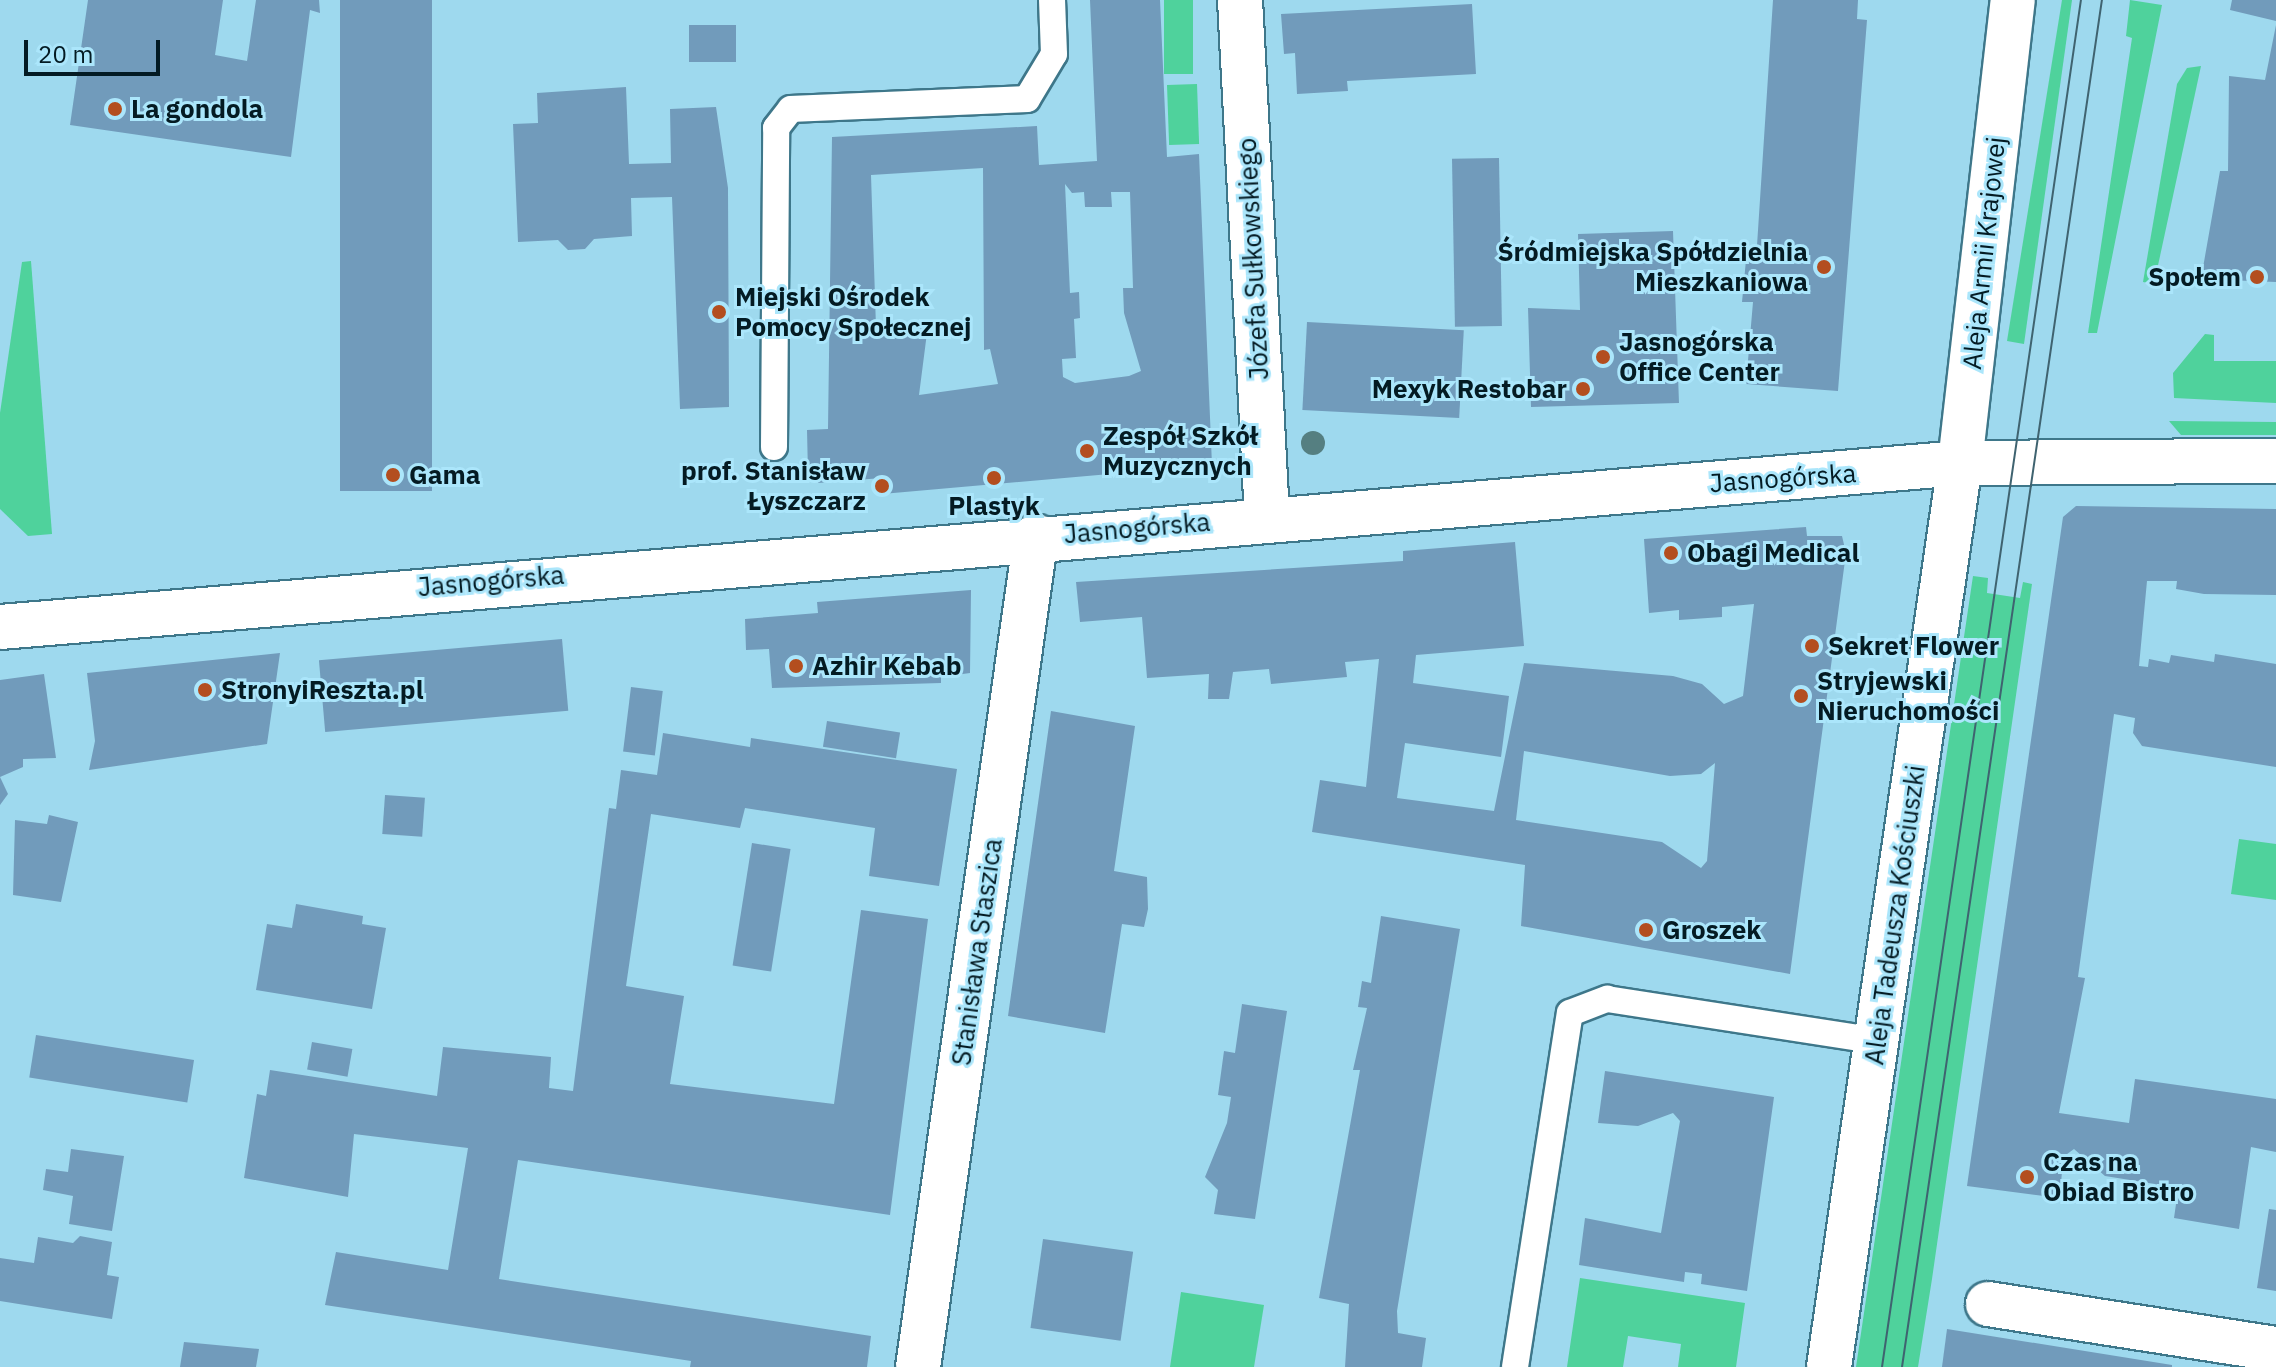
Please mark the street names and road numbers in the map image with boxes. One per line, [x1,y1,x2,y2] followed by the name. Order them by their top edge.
[1956,135,2012,371] street label: Aleja Armii Krajowej
[1231,137,1275,381] street label: Józefa Sułkowskiego
[1709,457,1857,499] street label: Jasnogórska
[1062,506,1212,550] street label: Jasnogórska
[416,559,566,603] street label: Jasnogórska
[1859,763,1931,1067] street label: Aleja Tadeusza Kościuszki
[946,837,1008,1067] street label: Stanisława Staszica

